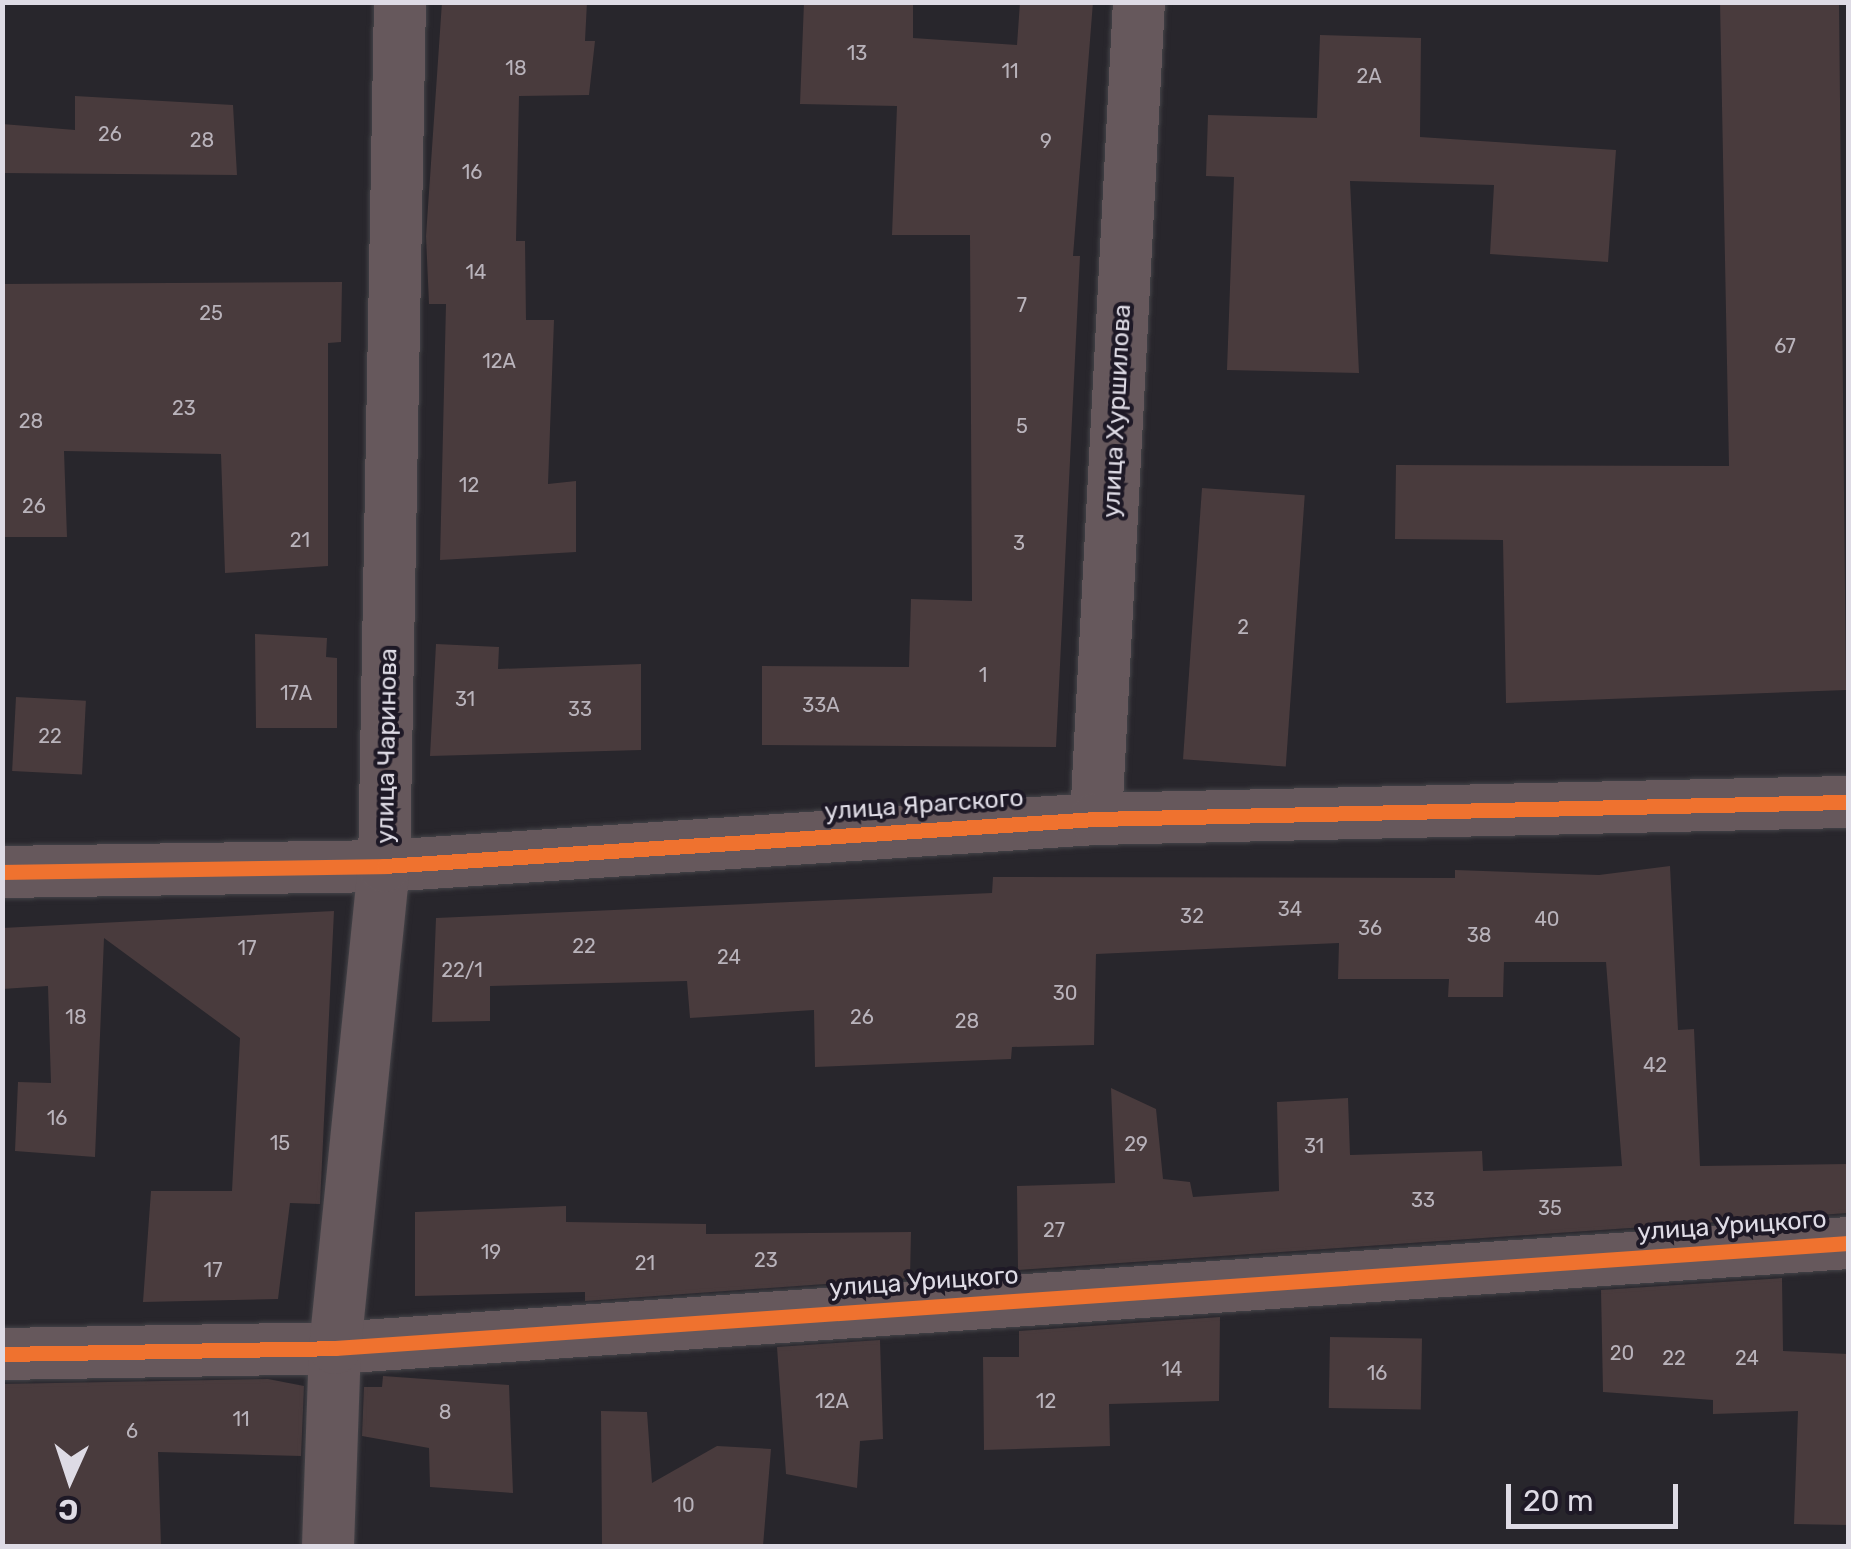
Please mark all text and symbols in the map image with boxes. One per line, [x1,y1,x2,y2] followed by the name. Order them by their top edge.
[847,41,867,65] house number: 13
[505,56,527,80] house number: 18
[1001,59,1019,83] house number: 11
[1356,64,1382,88] house number: 2А
[98,122,122,146] house number: 26
[190,128,214,152] house number: 28
[1040,129,1052,153] house number: 9
[462,160,482,184] house number: 16
[466,260,486,284] house number: 14
[1017,293,1027,317] house number: 7
[199,301,223,325] house number: 25
[1096,303,1138,519] street label: улица Хуршилова
[1774,334,1796,358] house number: 67
[482,349,516,373] house number: 12А
[172,396,196,420] house number: 23
[19,409,43,433] house number: 28
[1016,414,1028,438] house number: 5
[459,473,479,497] house number: 12
[22,494,46,518] house number: 26
[290,528,310,552] house number: 21
[1013,531,1025,555] house number: 3
[1237,615,1249,639] house number: 2
[370,648,404,844] street label: улица Чаринова
[979,663,987,687] house number: 1
[280,681,312,705] house number: 17А
[455,687,475,711] house number: 31
[802,693,840,717] house number: 33А
[568,697,592,721] house number: 33
[38,724,62,748] house number: 22
[823,783,1025,827] street label: улица Ярагского
[1278,897,1302,921] house number: 34
[1180,904,1204,928] house number: 32
[1534,907,1560,931] house number: 40
[1358,916,1382,940] house number: 36
[1467,923,1491,947] house number: 38
[572,934,596,958] house number: 22
[238,936,256,960] house number: 17
[717,945,741,969] house number: 24
[441,958,483,982] house number: 22/1
[1053,981,1077,1005] house number: 30
[65,1005,87,1029] house number: 18
[850,1005,874,1029] house number: 26
[955,1009,979,1033] house number: 28
[1643,1053,1667,1077] house number: 42
[47,1106,67,1130] house number: 16
[270,1131,290,1155] house number: 15
[1124,1132,1148,1156] house number: 29
[1304,1134,1324,1158] house number: 31
[1411,1188,1435,1212] house number: 33
[1538,1196,1562,1220] house number: 35
[1637,1204,1827,1248] street label: улица Урицкого
[1043,1218,1065,1242] house number: 27
[481,1240,501,1264] house number: 19
[754,1248,778,1272] house number: 23
[635,1251,655,1275] house number: 21
[204,1258,222,1282] house number: 17
[829,1260,1019,1304] street label: улица Урицкого
[1610,1341,1634,1365] house number: 20
[1662,1346,1686,1370] house number: 22
[1735,1346,1759,1370] house number: 24
[1162,1357,1182,1381] house number: 14
[1367,1361,1387,1385] house number: 16
[815,1389,849,1413] house number: 12А
[1036,1389,1056,1413] house number: 12
[439,1400,451,1424] house number: 8
[232,1407,250,1431] house number: 11
[126,1419,138,1443] house number: 6
[20,1429,120,1529] north arrow
[1511,1464,1684,1526] scale bar
[1523,1483,1594,1519] text: 20 m
[58,1492,79,1526] text: С
[673,1493,695,1517] house number: 10

